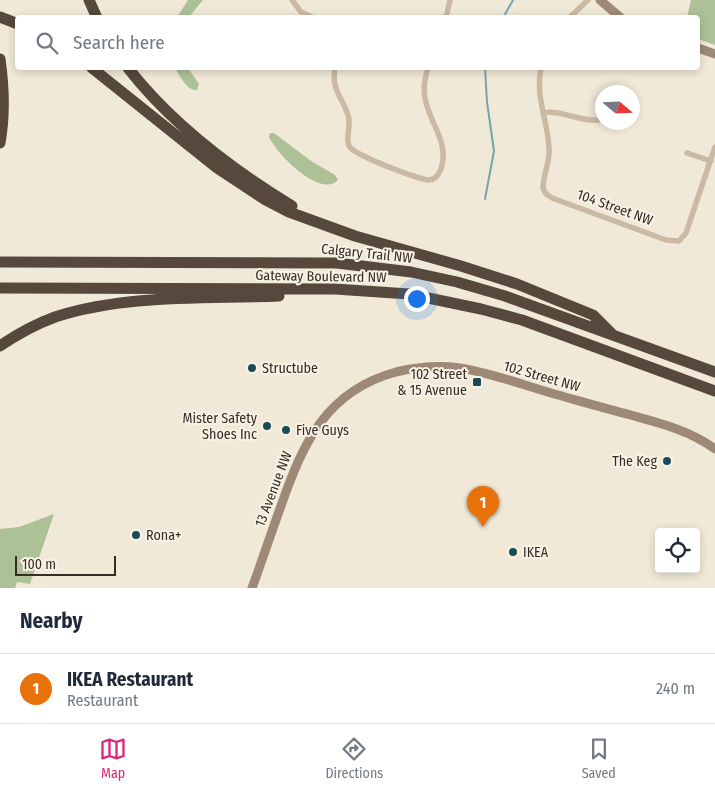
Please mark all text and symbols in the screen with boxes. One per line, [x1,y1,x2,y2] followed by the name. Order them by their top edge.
[15,15,700,70] search box
[33,29,61,57] icon: search
[73,31,165,54] text: Search here
[595,85,640,130] north arrow
[575,186,656,229] street label: 104 Street NW
[320,240,414,267] street label: Calgary Trail NW
[255,267,387,286] street label: Gateway Boulevard NW
[404,286,430,312] your location
[502,357,583,396] street label: 102 Street NW
[262,360,318,377] place label: Structube
[246,362,258,374] marker: Structube
[397,366,467,399] place label: 102 Street & 15 Avenue
[471,376,483,388] marker: 102 Street & 15 Avenue
[182,410,258,443] place label: Mister Safety Shoes Inc
[261,420,273,432] marker: Mister Safety Shoes Inc
[296,422,349,439] place label: Five Guys
[280,424,292,436] marker: Five Guys
[251,449,296,529] street label: 13 Avenue NW
[612,453,657,470] place label: The Keg
[661,455,673,467] marker: The Keg
[467,486,499,527] pin: 1
[146,527,181,544] place label: Rona+
[655,528,700,573] map controls
[655,528,700,573] button: locate
[130,529,142,541] marker: Rona+
[523,544,549,561] place label: IKEA
[507,546,519,558] marker: IKEA
[15,553,116,576] scale bar
[22,556,56,573] text: 100 m
[20,608,82,634] text: Nearby
[67,668,193,691] text: IKEA Restaurant
[33,679,39,698] text: 1
[656,679,695,698] text: 240 m
[67,691,138,710] text: Restaurant
[99,735,127,782] tab: Map
[325,735,383,782] tab: Directions
[582,735,616,782] tab: Saved

